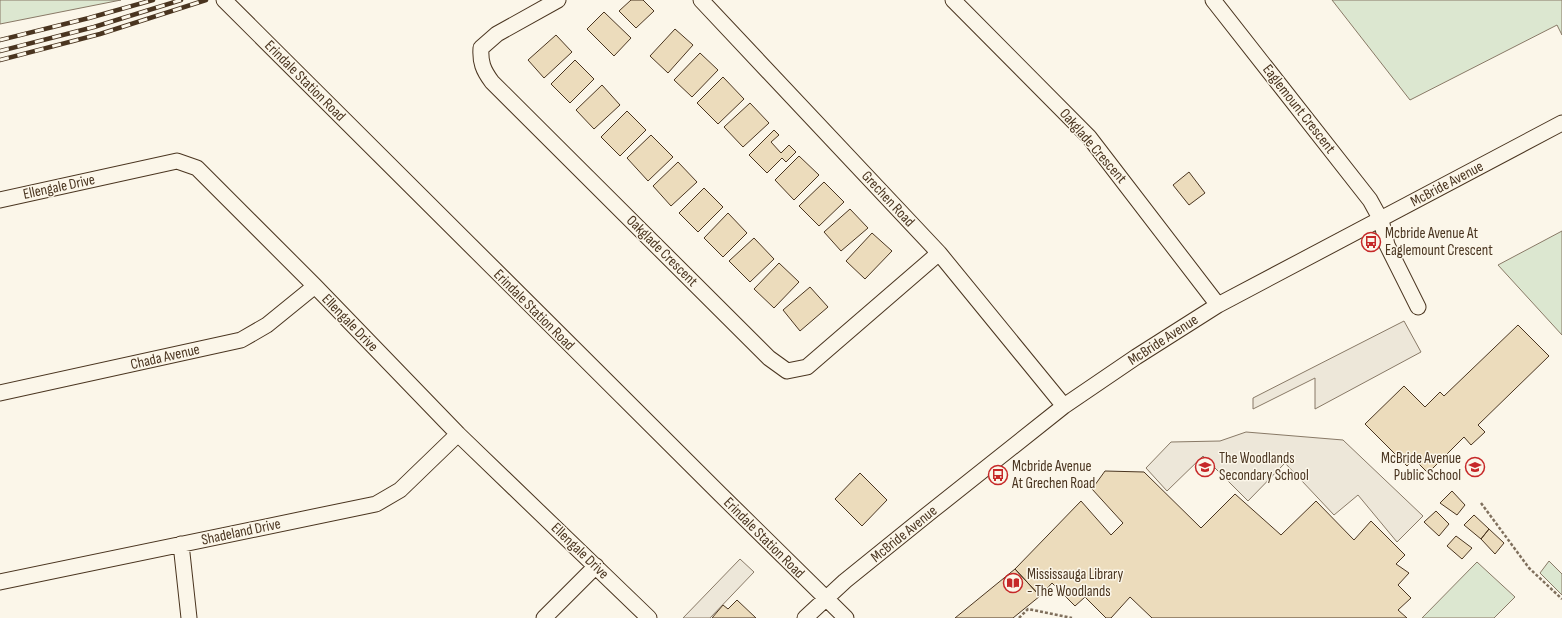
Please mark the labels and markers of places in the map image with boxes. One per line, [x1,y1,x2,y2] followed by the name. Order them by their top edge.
[1385,224,1493,260] place label: Mcbride Avenue At Eaglemount Crescent
[1360,231,1382,253] bus stop icon: Mcbride Avenue At Eaglemount Crescent
[1219,449,1309,485] place label: The Woodlands Secondary School
[1381,449,1461,485] place label: McBride Avenue Public School
[1194,456,1216,478] school or university icon: The Woodlands Secondary School
[1464,456,1486,478] school or university icon: McBride Avenue Public School
[1011,457,1095,493] place label: Mcbride Avenue At Grechen Road
[987,464,1009,486] bus stop icon: Mcbride Avenue At Grechen Road
[1027,565,1123,601] place label: Mississauga Library - The Woodlands
[1002,572,1024,594] library icon: Mississauga Library - The Woodlands

